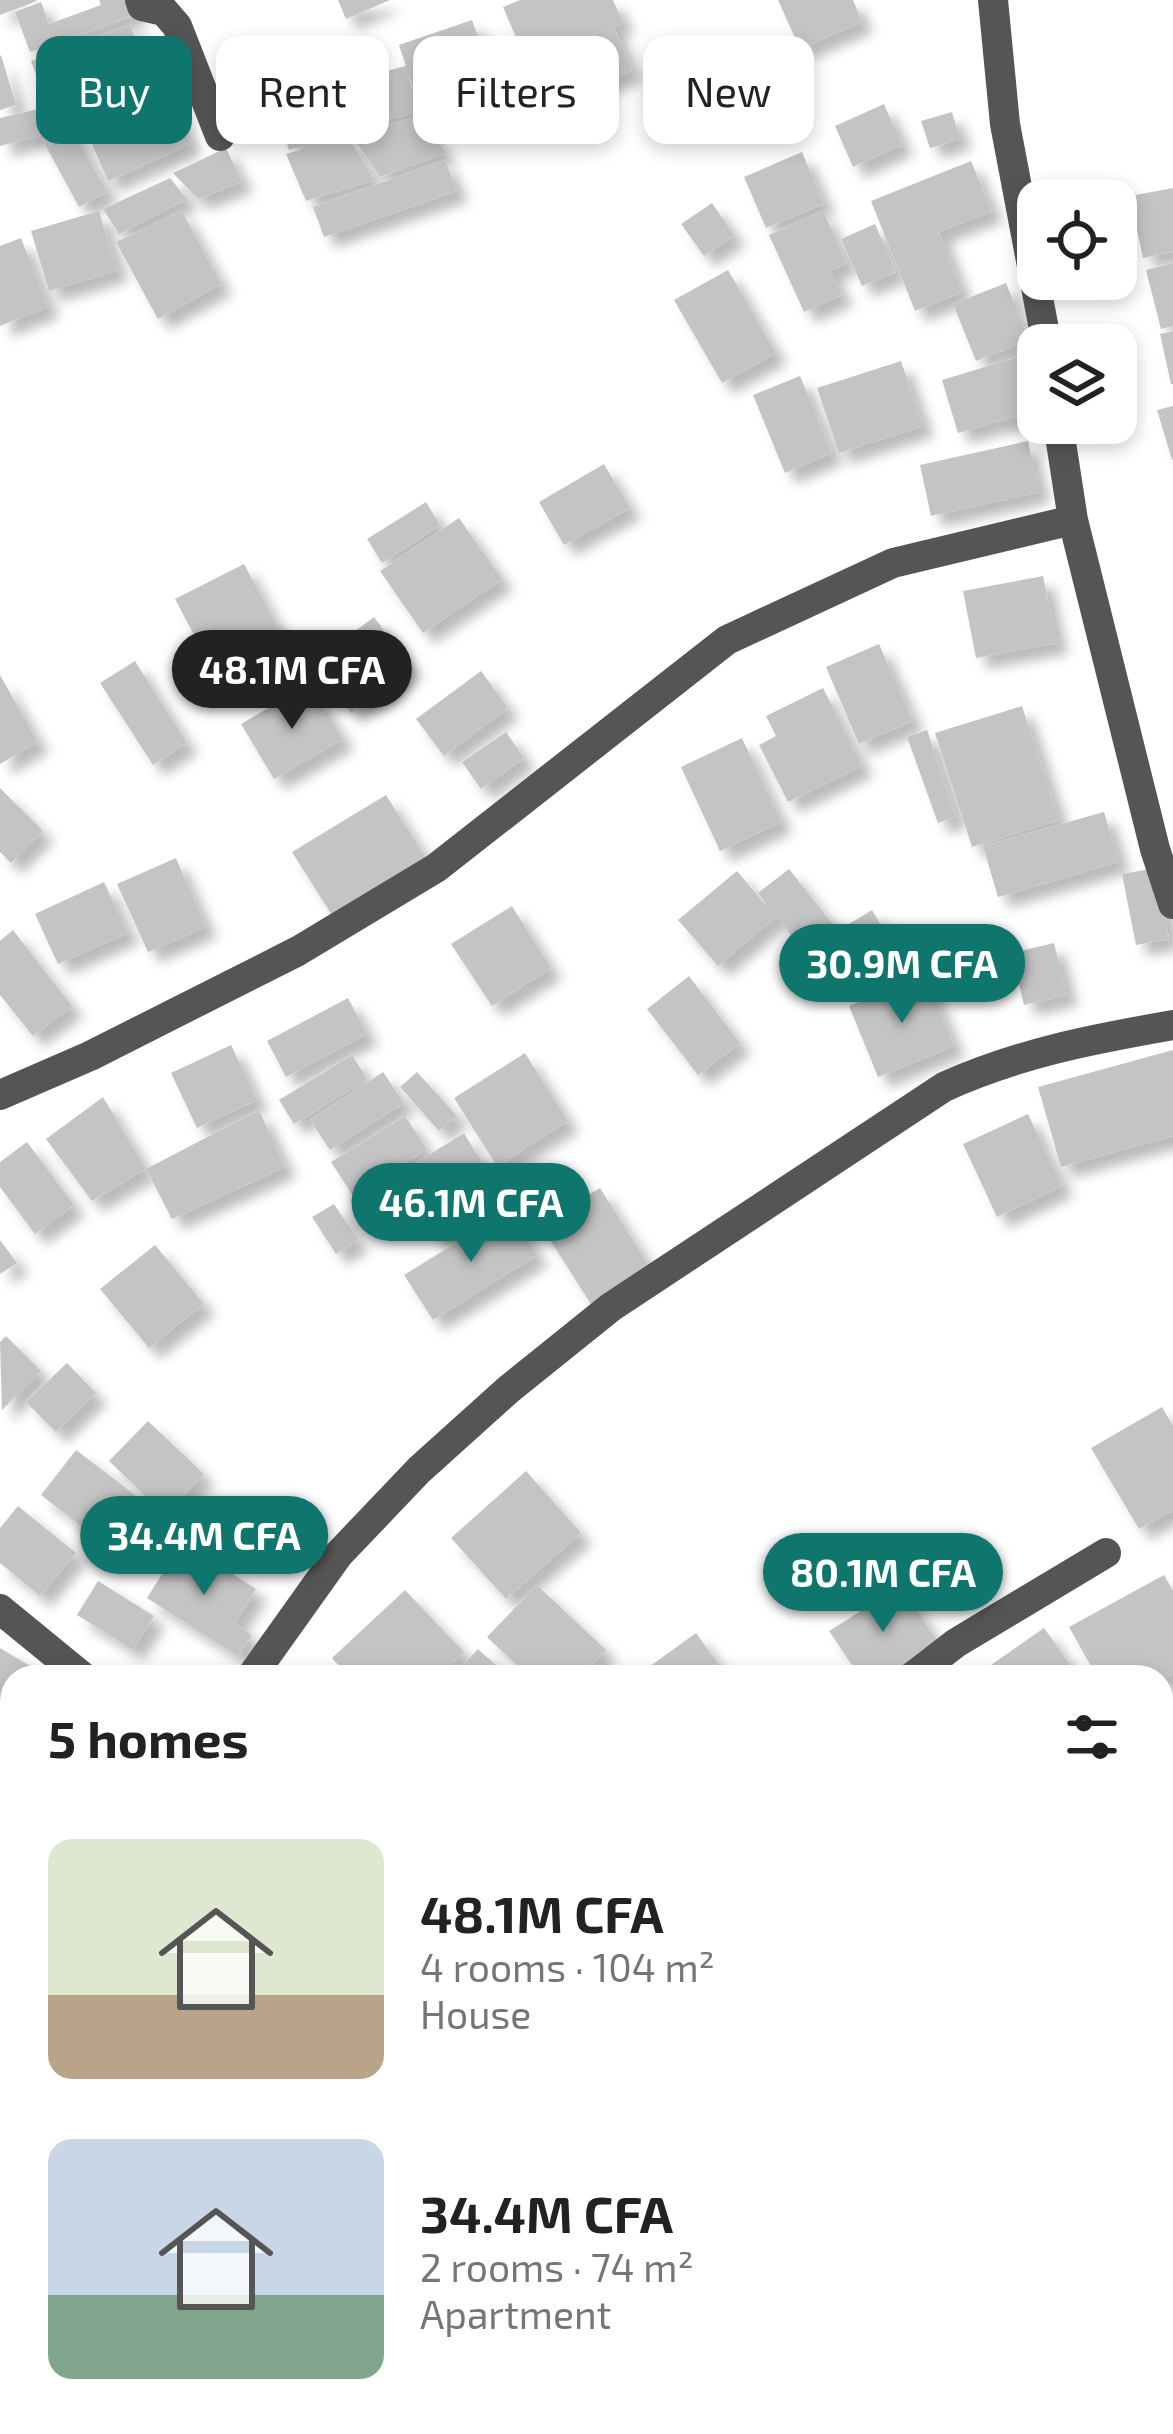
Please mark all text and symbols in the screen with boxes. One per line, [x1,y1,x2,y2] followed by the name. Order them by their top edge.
[36,36,192,144] chip: Buy
[216,36,389,144] chip: Rent
[413,36,619,144] chip: Filters
[643,36,814,144] chip: New
[1017,180,1137,444] map controls
[1017,180,1137,300] button: locate
[1017,324,1137,444] button: layers
[155,630,429,732] pin: 48.1M CFA
[199,645,385,692] text: 48.1M CFA
[765,924,1039,1026] pin: 30.9M CFA
[806,939,998,986] text: 30.9M CFA
[334,1163,608,1265] pin: 46.1M CFA
[379,1178,563,1225] text: 46.1M CFA
[67,1496,341,1598] pin: 34.4M CFA
[107,1511,301,1558] text: 34.4M CFA
[746,1533,1020,1635] pin: 80.1M CFA
[790,1548,976,1595] text: 80.1M CFA
[1059,1704,1125,1770] icon: filters
[48,1707,249,1768] text: 5 homes
[420,1882,664,1943] text: 48.1M CFA
[144,1887,288,2031] icon: home
[420,1943,715,1990] text: 4 rooms · 104 m²
[420,1990,531,2037] text: House
[420,2182,673,2243] text: 34.4M CFA
[144,2187,288,2331] icon: home
[420,2243,694,2290] text: 2 rooms · 74 m²
[420,2290,611,2337] text: Apartment

